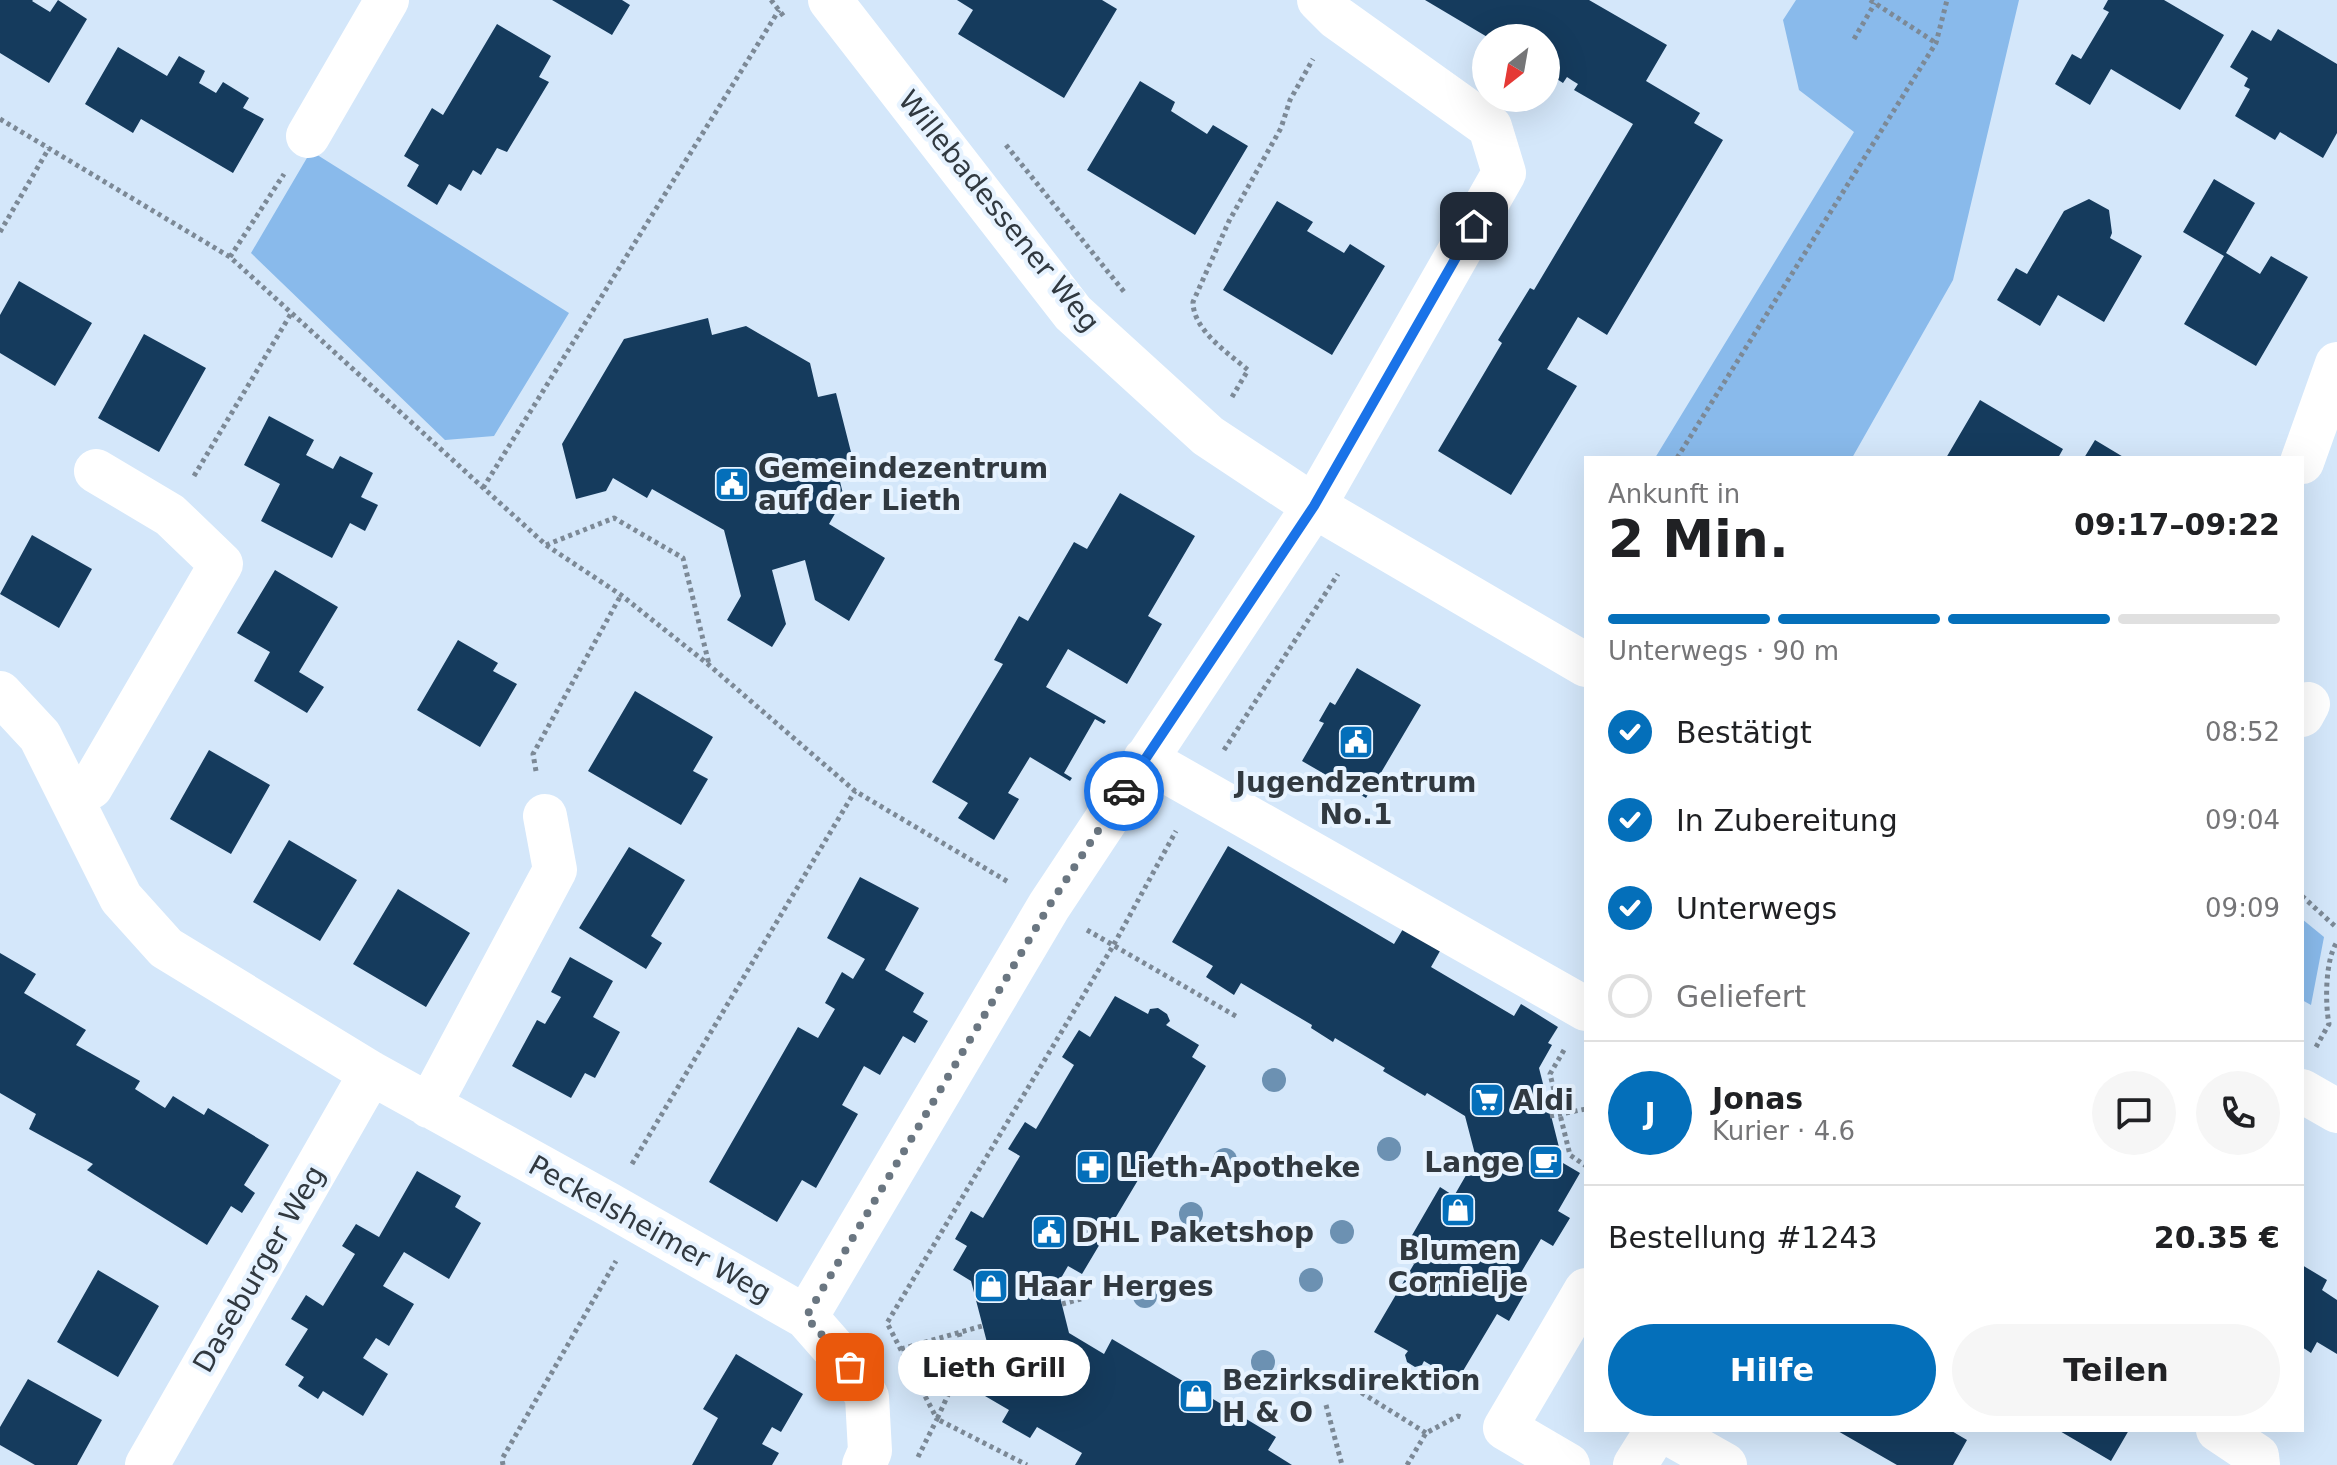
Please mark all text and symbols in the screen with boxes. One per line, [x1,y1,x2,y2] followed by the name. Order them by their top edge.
[1472,24,1560,112] north arrow
[1472,24,1560,112] map controls
[892,84,1106,338] street label: Willebadessener Weg
[1440,192,1508,260] pin
[1452,204,1496,248] icon: home
[758,452,1048,517] place label: Gemeindezentrum auf der Lieth
[713,465,751,503] public building icon: Gemeindezentrum auf der Lieth
[1608,479,1740,509] text: Ankunft in
[2074,507,2280,542] text: 09:17–09:22
[1608,509,1789,569] text: 2 Min.
[1608,636,1839,666] text: Unterwegs · 90 m
[1608,710,1652,754] icon: check
[1676,715,1812,750] text: Bestätigt
[2205,717,2280,747] text: 08:52
[1337,723,1375,761] public building icon: Jugendzentrum No.1
[1084,751,1164,831] courier
[1234,766,1476,831] place label: Jugendzentrum No.1
[1102,769,1146,813] icon: car
[1608,798,1652,842] icon: check
[1676,803,1898,838] text: In Zubereitung
[2205,805,2280,835] text: 09:04
[1608,886,1652,930] icon: check
[1676,891,1837,926] text: Unterwegs
[2205,893,2280,923] text: 09:09
[1676,979,1806,1014] text: Geliefert
[2092,1071,2176,1155] button: chat
[2196,1071,2280,1155] button: phone
[1468,1081,1506,1119] supermarket icon: Aldi
[1712,1081,1803,1116] text: Jonas
[1513,1084,1574,1117] place label: Aldi
[1644,1096,1656,1131] text: J
[1712,1116,1855,1146] text: Kurier · 4.6
[1527,1143,1565,1181] cafe icon: Lange
[1424,1146,1520,1179] place label: Lange
[1074,1148,1112,1186] pharmacy icon: Lieth-Apotheke
[523,1149,777,1309] street label: Peckelsheimer Weg
[1119,1151,1361,1184] place label: Lieth-Apotheke
[186,1160,332,1378] street label: Daseburger Weg
[1439,1191,1477,1229] shop icon: Blumen Cornielje
[1030,1213,1068,1251] public building icon: DHL Paketshop
[1075,1216,1314,1249] place label: DHL Paketshop
[1608,1220,1878,1255] text: Bestellung #1243
[2154,1220,2280,1255] text: 20.35 €
[1388,1234,1528,1299] place label: Blumen Cornielje
[972,1267,1010,1305] shop icon: Haar Herges
[1017,1270,1214,1303] place label: Haar Herges
[1608,1324,1936,1416] button: Hilfe
[1952,1324,2280,1416] button: Teilen
[816,1333,884,1401] pin
[898,1339,1090,1395] callout: Lieth Grill
[828,1345,872,1389] icon: bag
[922,1353,1066,1383] text: Lieth Grill
[1222,1364,1481,1429] place label: Bezirksdirektion H & O
[1177,1377,1215,1415] shop icon: Bezirksdirektion H & O

